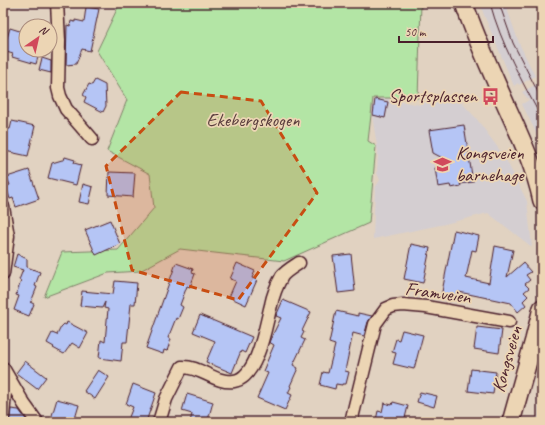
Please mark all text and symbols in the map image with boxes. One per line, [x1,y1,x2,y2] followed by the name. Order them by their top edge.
[18,18,58,58] north arrow
[399,18,493,44] scale bar
[37,22,52,39] text: N
[405,24,427,40] text: 50 m
[389,84,478,108] place label: Sportsplassen
[480,86,500,106] bus stop icon: Sportsplassen
[207,108,300,132] park label: Ekebergskogen
[456,141,525,187] place label: Kongsveien barnehage
[433,154,453,174] school or university icon: Kongsveien barnehage
[404,277,473,310] street label: Framveien
[486,323,528,395] street label: Kongsveien

